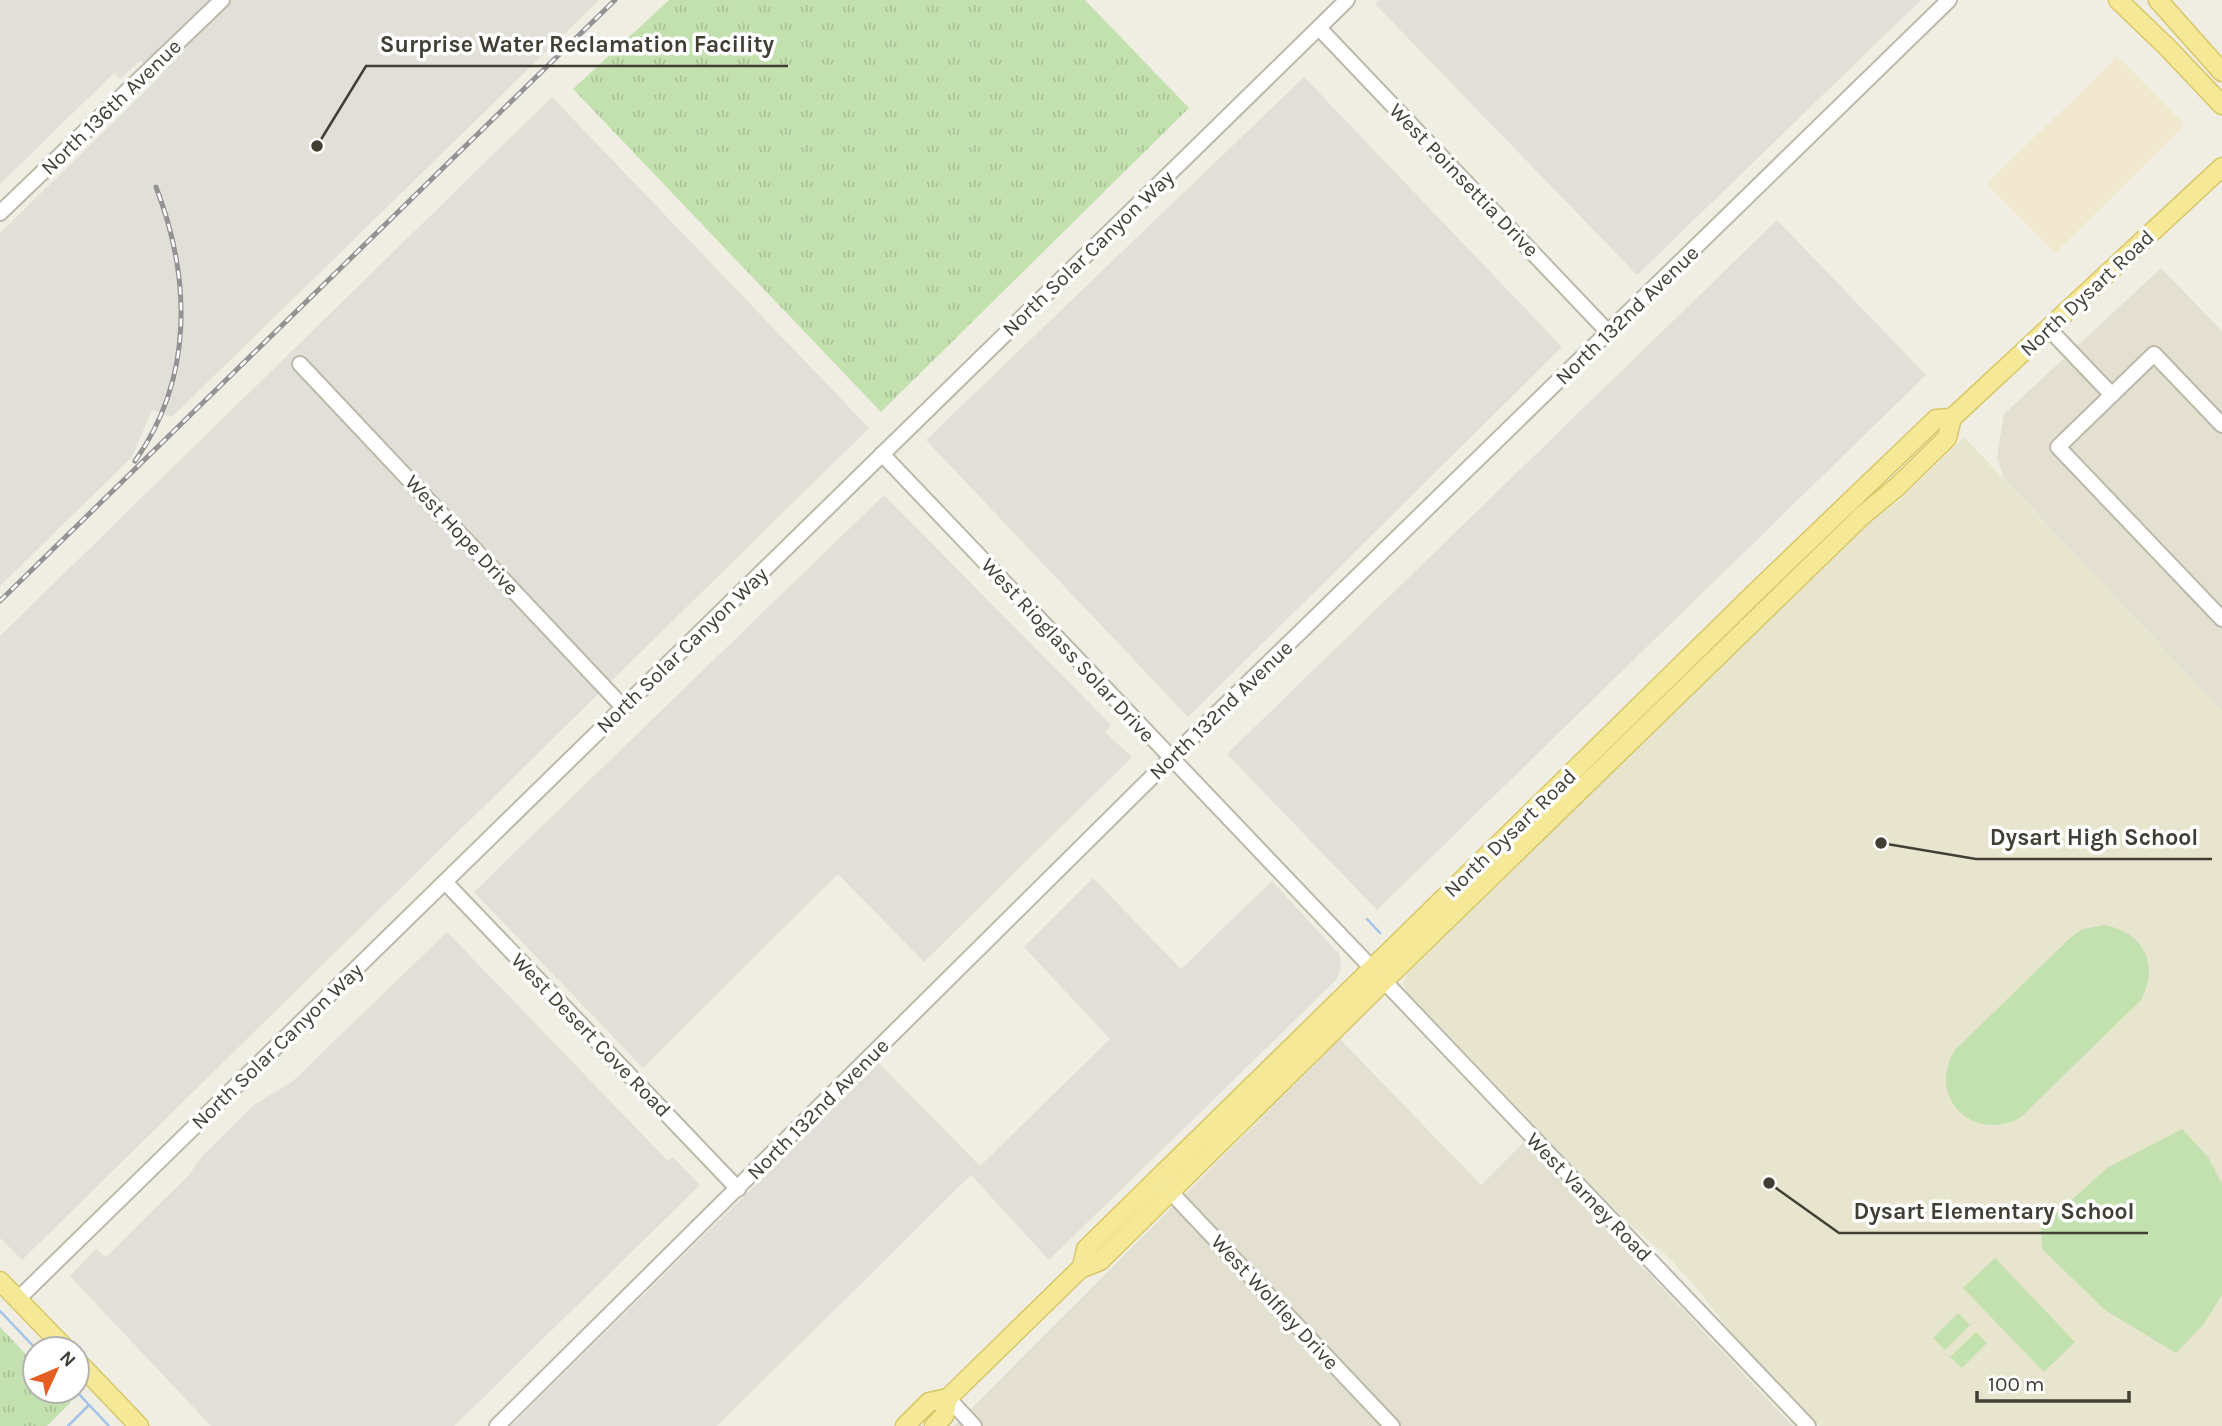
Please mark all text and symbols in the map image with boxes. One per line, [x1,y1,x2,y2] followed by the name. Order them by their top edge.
[366,22,788,66] callout: Surprise Water Reclamation Facility
[380,31,775,58] text: Surprise Water Reclamation Facility
[36,34,186,180] street label: North 136th Avenue
[1384,98,1544,262] street label: West Poinsettia Drive
[997,165,1179,341] street label: North Solar Canyon Way
[2015,225,2159,361] street label: North Dysart Road
[1550,240,1704,390] street label: North 132nd Avenue
[400,470,524,600] street label: West Hope Drive
[976,553,1160,747] street label: West Rioglass Solar Drive
[591,562,773,738] street label: North Solar Canyon Way
[1144,635,1298,785] street label: North 132nd Avenue
[1439,764,1581,902] street label: North Dysart Road
[1976,815,2212,859] callout: Dysart High School
[1990,824,2198,851] text: Dysart High School
[506,948,676,1122] street label: West Desert Cove Road
[186,958,368,1134] street label: North Solar Canyon Way
[742,1033,894,1185] street label: North 132nd Avenue
[1521,1128,1657,1266] street label: West Varney Road
[1839,1189,2148,1233] callout: Dysart Elementary School
[1853,1198,2135,1225] text: Dysart Elementary School
[1206,1229,1344,1375] street label: West Wolfley Drive
[21,1335,91,1405] north arrow
[55,1346,80,1371] text: N
[1977,1360,2129,1404] scale bar
[1988,1372,2045,1396] text: 100 m

